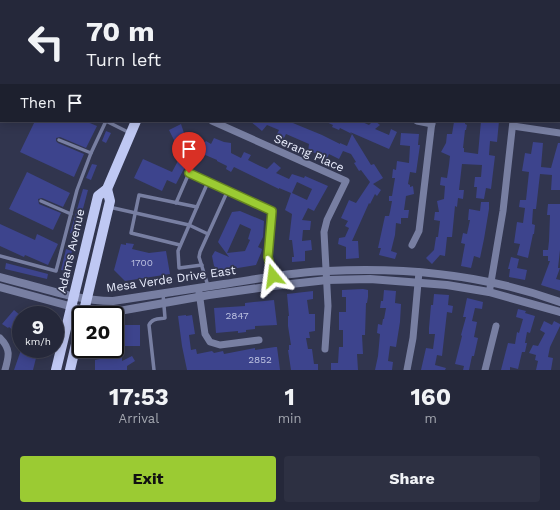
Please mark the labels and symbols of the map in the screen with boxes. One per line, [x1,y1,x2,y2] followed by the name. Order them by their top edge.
[272,131,346,175] street label: Serang Place
[172,132,206,173] pin
[55,207,88,294] street label: Adams Avenue
[252,255,294,297] position arrow
[131,257,153,268] house number: 1700
[105,263,237,295] street label: Mesa Verde Drive East
[72,306,124,358] speed limit sign: 20
[225,310,249,321] house number: 2847
[248,354,272,365] house number: 2852

